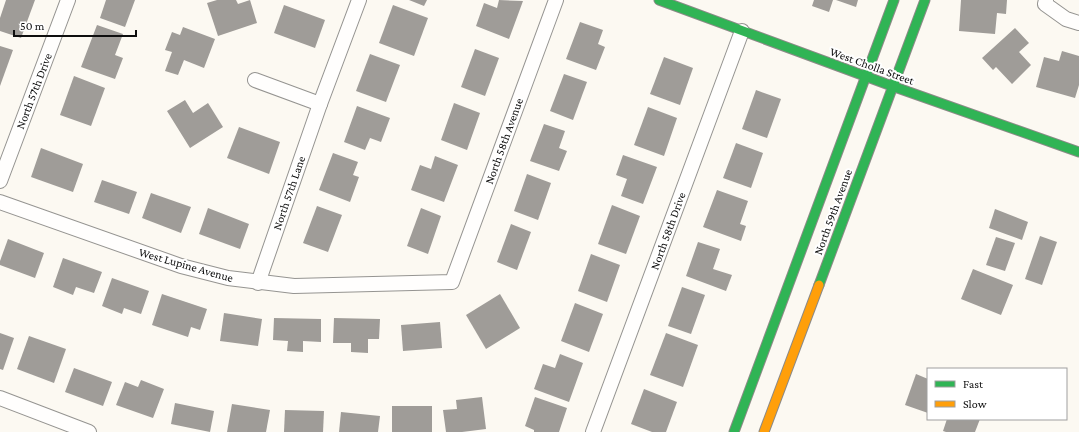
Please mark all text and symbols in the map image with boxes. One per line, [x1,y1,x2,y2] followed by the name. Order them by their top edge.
[14,12,136,38] scale bar
[20,19,45,33] text: 50 m
[828,44,917,88] street label: West Cholla Street
[13,51,55,131] street label: North 57th Drive
[482,96,526,186] street label: North 58th Avenue
[270,154,308,232] street label: North 57th Lane
[811,167,855,257] street label: North 59th Avenue
[647,190,689,272] street label: North 58th Drive
[137,245,235,285] street label: West Lupine Avenue
[927,368,1067,420] legend
[963,377,984,391] text: Fast
[963,397,987,411] text: Slow

